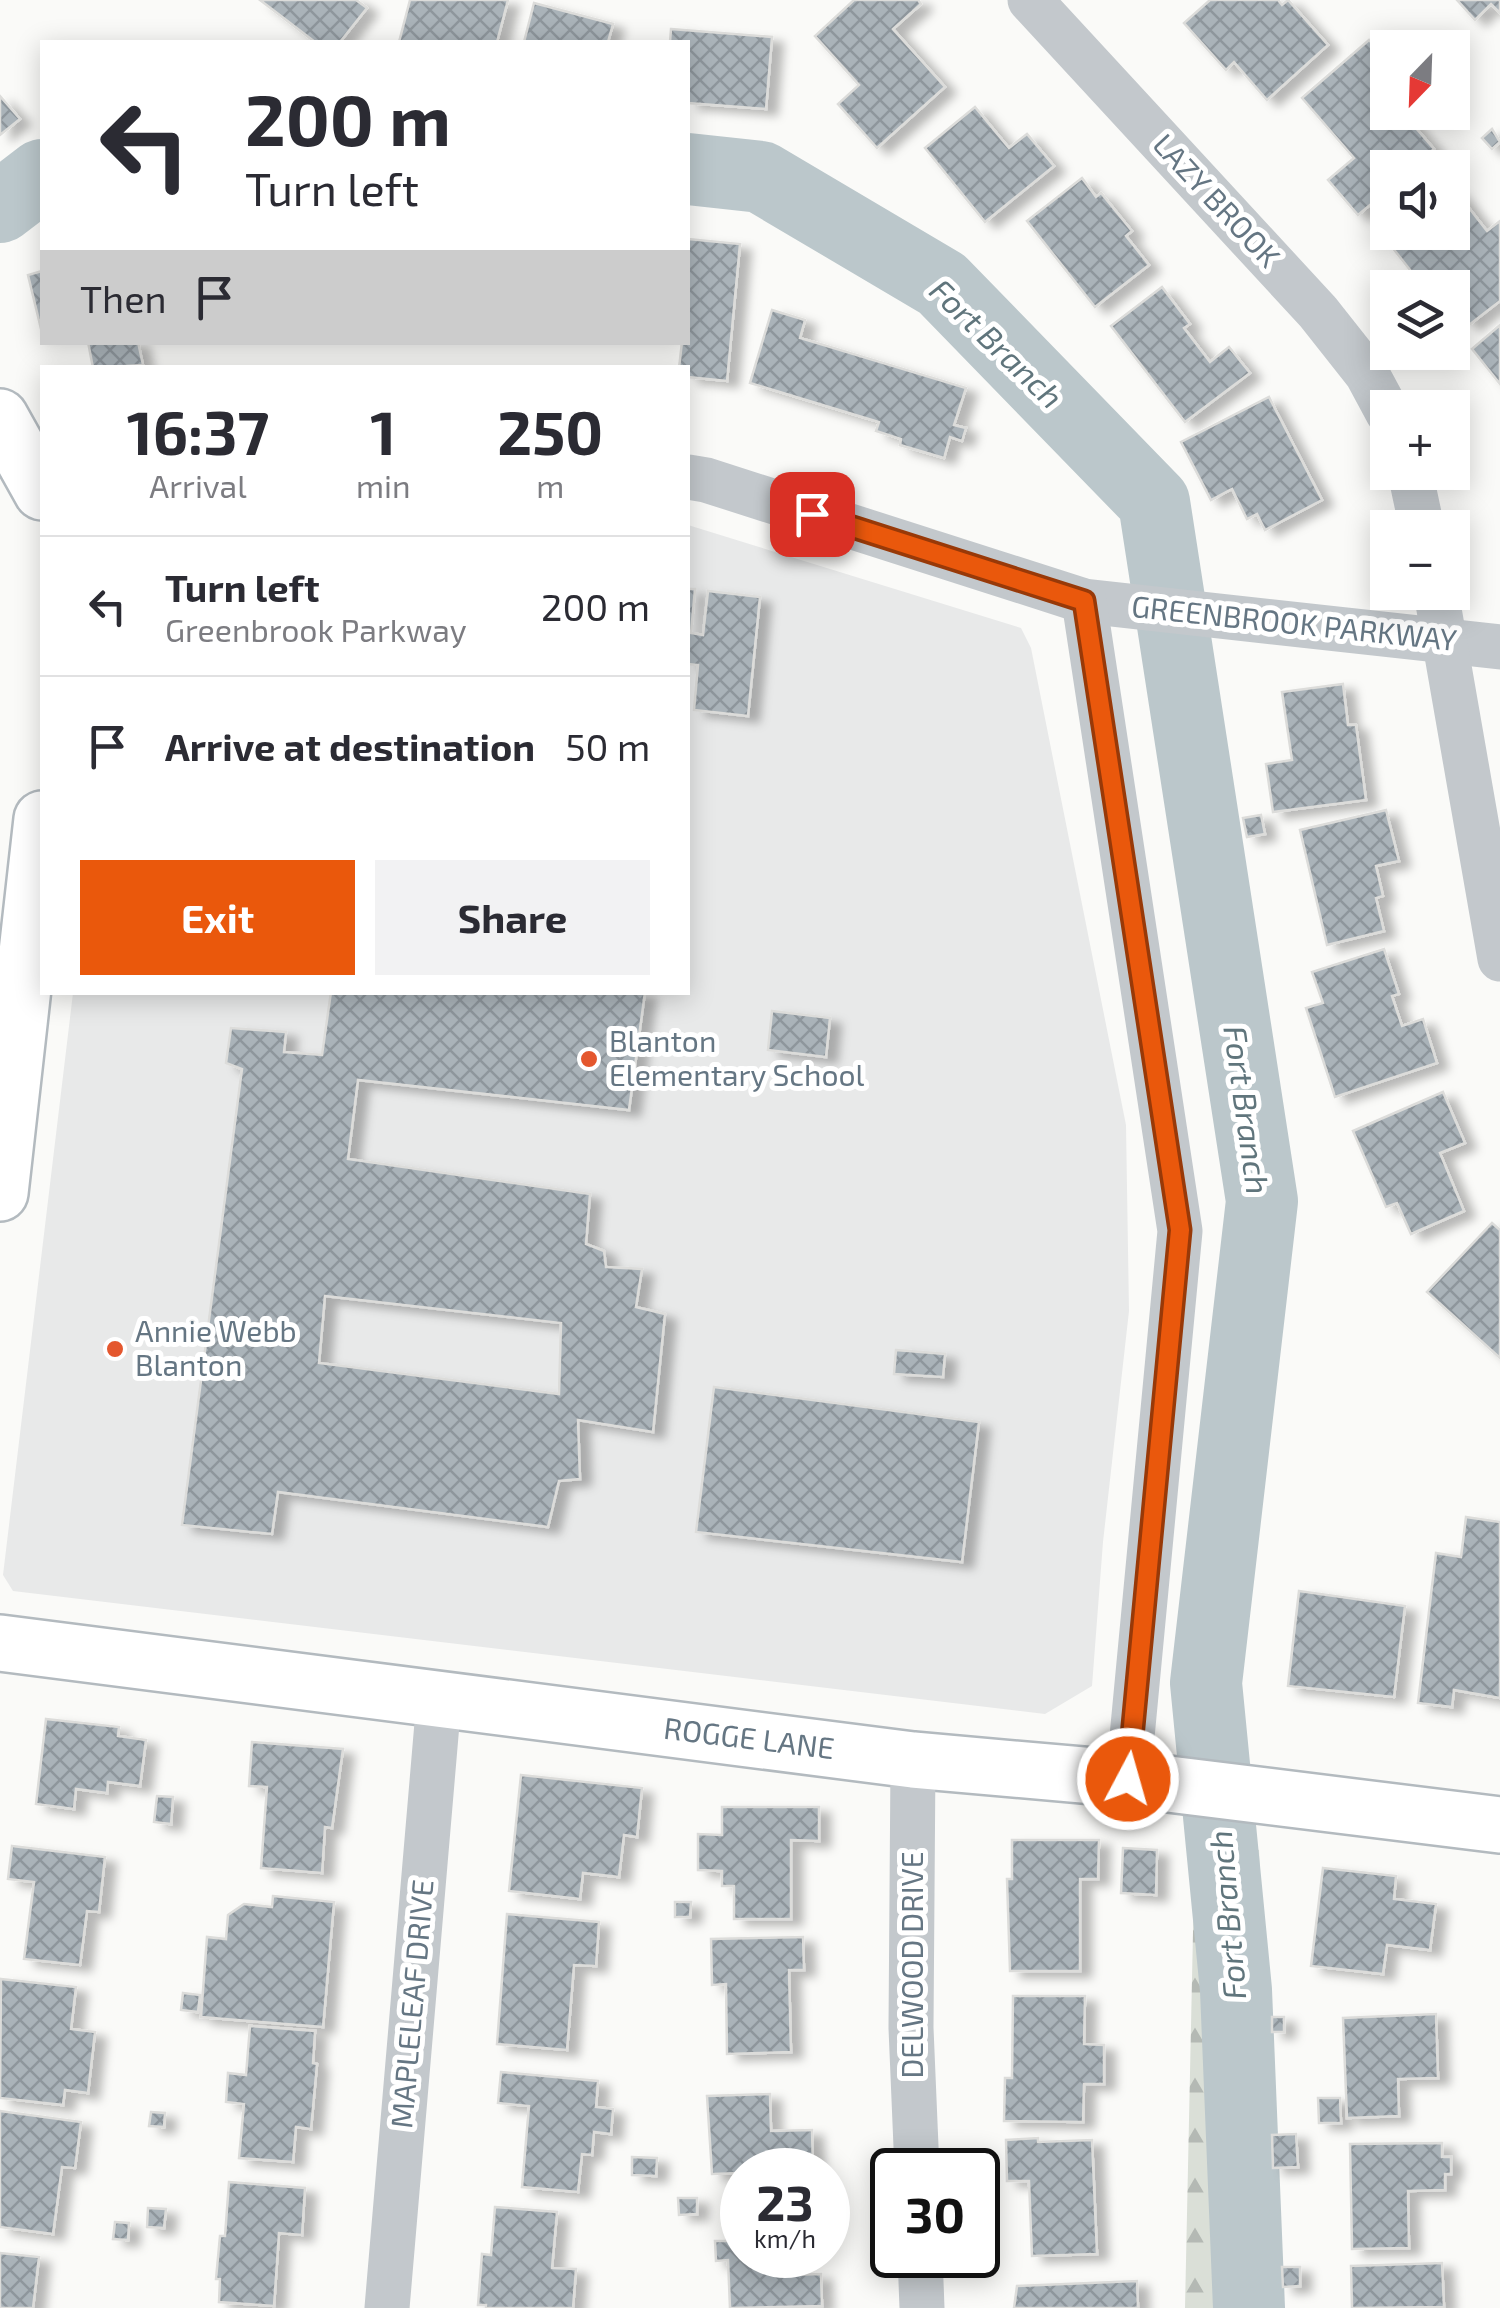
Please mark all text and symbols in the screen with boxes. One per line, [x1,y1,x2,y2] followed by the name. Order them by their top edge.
[1370,30,1470,130] north arrow
[1370,30,1470,610] map controls
[245,76,451,160] text: 200 m
[80,80,210,210] icon: left
[1147,126,1288,274] street label: LAZY BROOK
[1370,150,1470,250] button: sound
[245,161,419,215] text: Turn left
[187,270,242,325] icon: arrive
[923,270,1072,415] water label: Fort Branch
[1370,270,1470,370] button: layers
[80,275,167,321] text: Then
[1370,390,1470,490] button: +
[127,395,269,467] text: 16:37
[370,395,396,467] text: 1
[497,395,603,467] text: 250
[149,466,247,504] text: Arrival
[356,466,411,504] text: min
[536,466,564,504] text: m
[770,472,855,557] pin
[785,487,840,542] icon: arrive
[1370,510,1470,610] button: −
[165,564,320,610] text: Turn left
[80,579,135,634] icon: left
[541,583,650,629] text: 200 m
[1130,587,1459,657] street label: GREENBROOK PARKWAY
[165,610,467,648] text: Greenbrook Parkway
[80,719,135,774] icon: arrive
[165,723,535,769] text: Arrive at destination
[565,723,650,769] text: 50 m
[80,860,355,975] button: Exit
[375,860,650,975] button: Share
[609,1022,864,1092] place label: Blanton Elementary School
[1217,1023,1279,1196] water label: Fort Branch
[578,1048,600,1070] marker: Blanton Elementary School
[135,1312,297,1382] place label: Annie Webb Blanton
[104,1338,126,1360] marker: Annie Webb Blanton
[662,1709,837,1765] street label: ROGGE LANE
[1076,1727,1180,1831] position arrow
[1200,1829,1252,2001] water label: Fort Branch
[893,1851,929,2079] street label: DELWOOD DRIVE
[382,1878,440,2130] street label: MAPLELEAF DRIVE
[870,2148,1000,2278] speed limit sign: 30
[756,2171,814,2231] text: 23
[754,2223,816,2253] text: km/h

